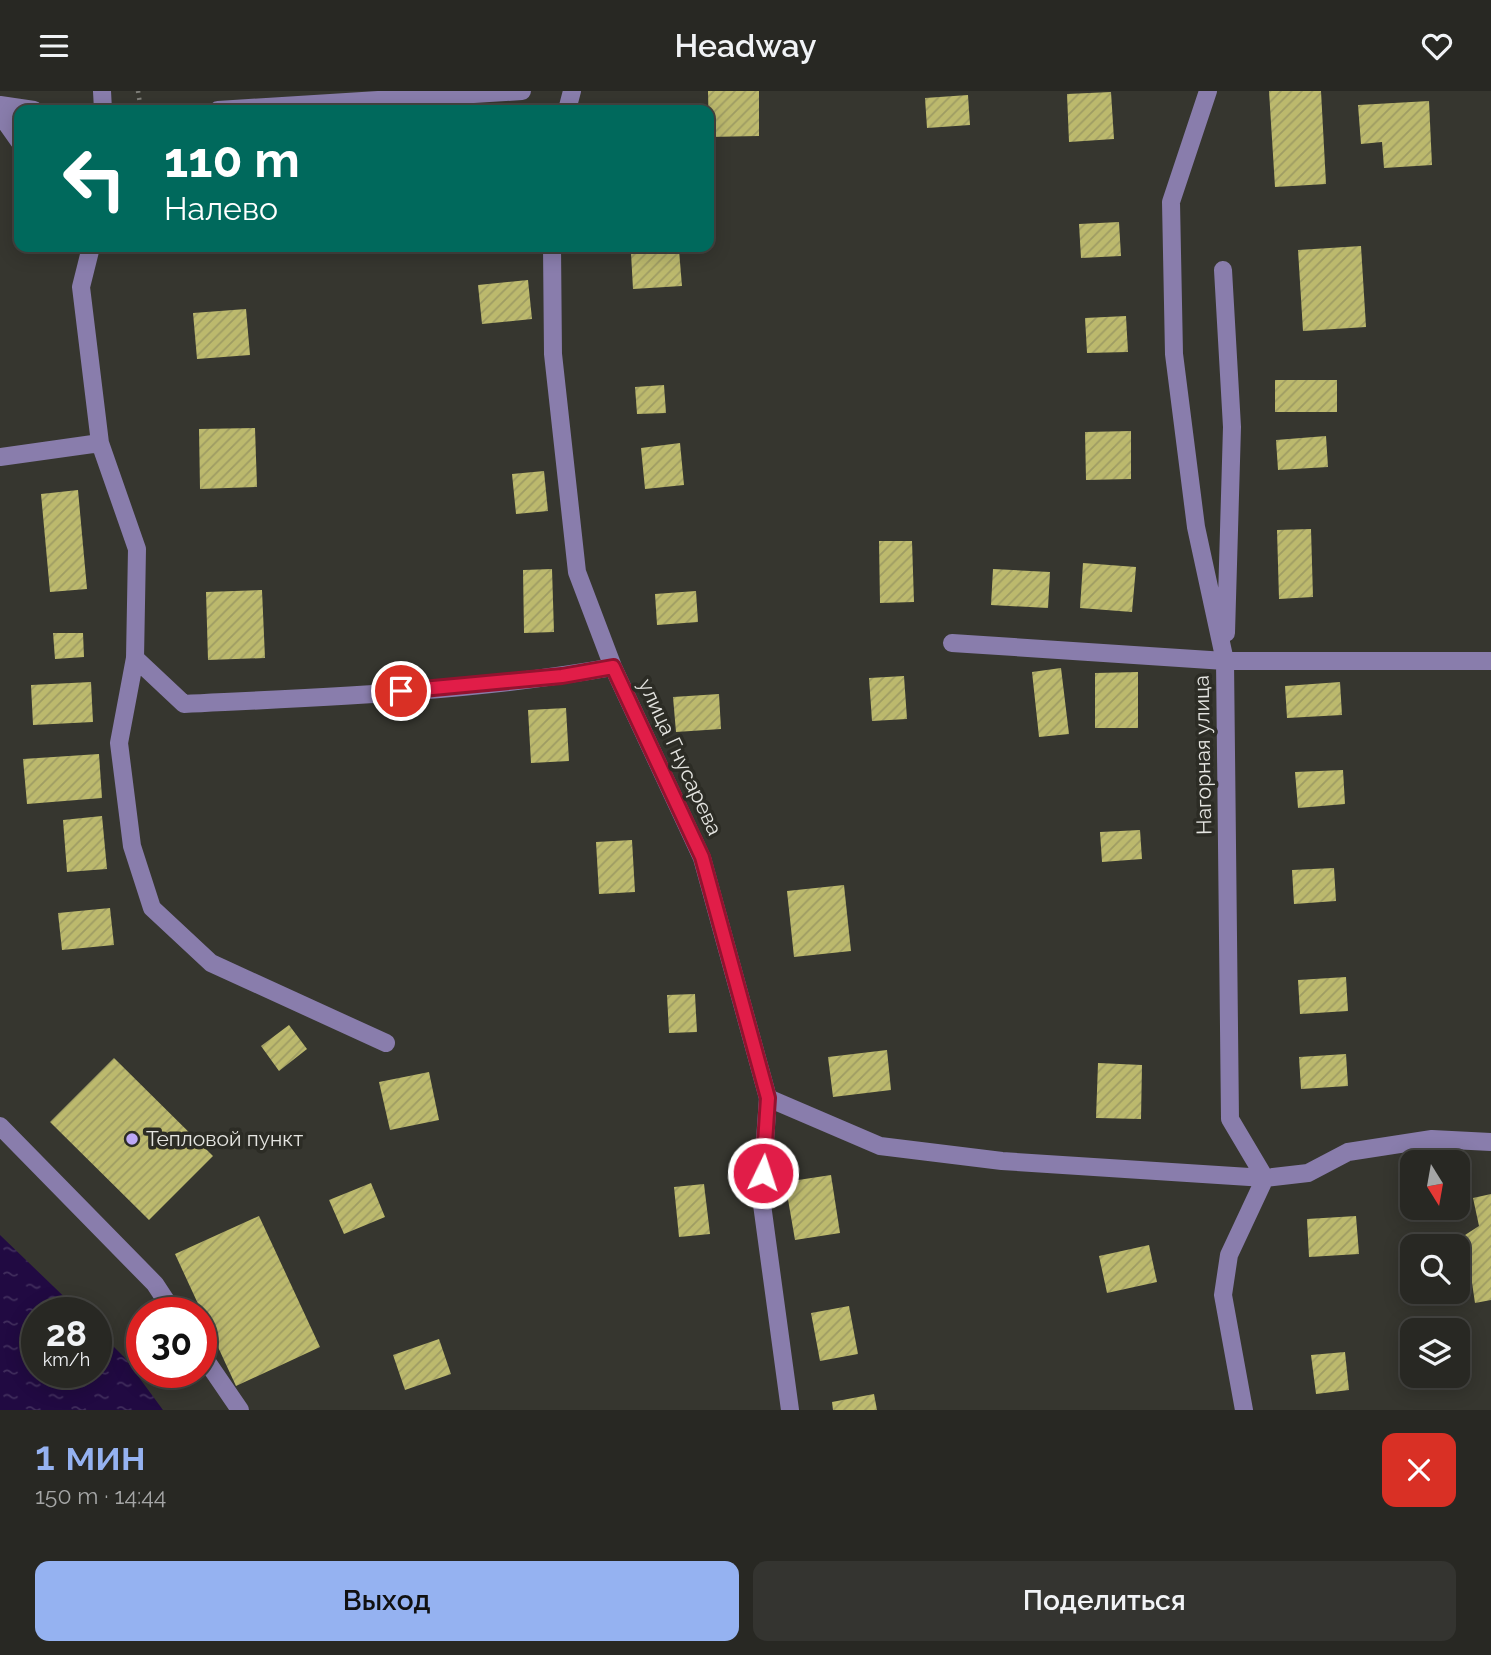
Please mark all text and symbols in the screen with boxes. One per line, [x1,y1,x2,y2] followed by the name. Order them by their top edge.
[35,27,73,65] icon: menu
[674,27,817,64] text: Headway
[1418,27,1456,65] icon: heart
[164,131,300,188] text: 110 m
[49,133,140,224] icon: left
[164,190,278,227] text: Налево
[371,661,431,721] pin
[382,672,420,710] icon: arrive
[633,675,728,839] street label: улица Гнусарева
[1189,675,1216,835] street label: Нагорная улица
[146,1126,303,1151] place label: Тепловой пункт
[124,1131,140,1147] marker: Тепловой пункт
[726,1136,800,1210] position arrow
[1400,1150,1470,1220] north arrow
[1400,1150,1470,1388] map controls
[1400,1234,1470,1304] button: search
[126,1297,217,1388] speed limit sign: 30
[46,1313,87,1354] text: 28
[1400,1318,1470,1388] button: layers
[43,1349,90,1370] text: km/h
[35,1431,146,1480] text: 1 мин
[1382,1433,1456,1507] button: close
[35,1482,166,1509] text: 150 m · 14:44
[35,1561,739,1641] button: Выход
[753,1561,1456,1641] button: Поделиться

